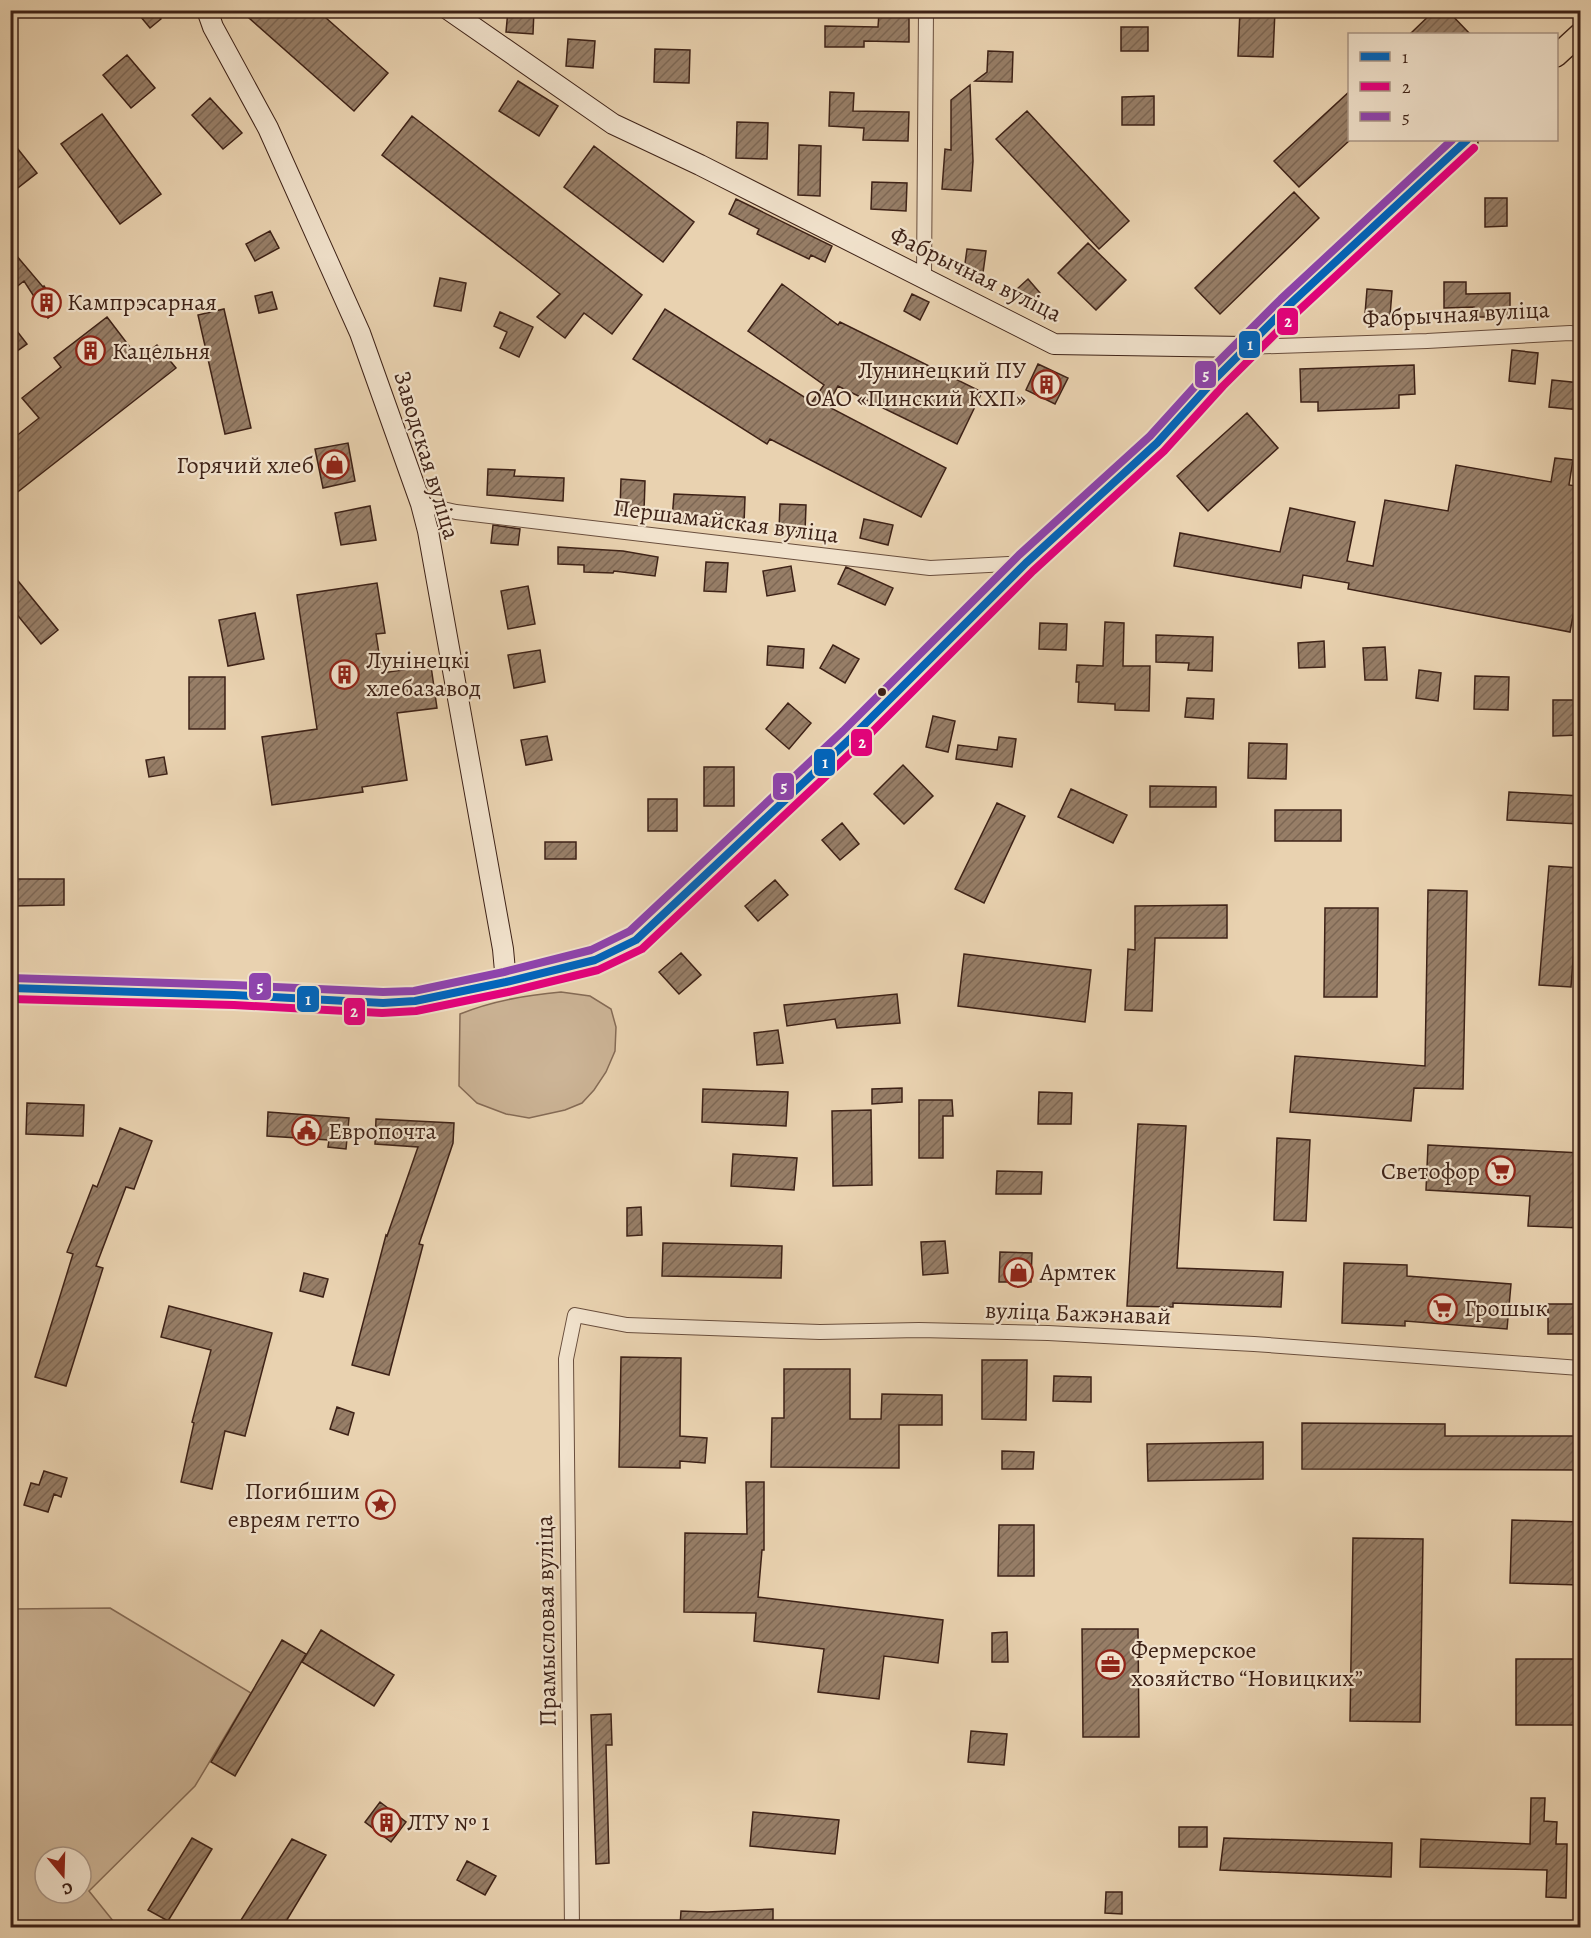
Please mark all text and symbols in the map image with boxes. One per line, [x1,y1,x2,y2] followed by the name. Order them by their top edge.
[1348,33,1558,141] legend
[1402,45,1408,69] text: 1
[1402,75,1411,99] text: 2
[1402,105,1410,129] text: 5
[885,219,1067,329] street label: Фабрычная вуліца
[30,286,62,318] building icon: Кампрэсарная
[67,286,217,318] place label: Кампрэсарная
[1362,293,1550,335] street label: Фабрычная вуліца
[1276,307,1299,336] line badge: 2
[1284,311,1292,333] text: 2
[1238,330,1261,359] line badge: 1
[1247,334,1253,356] text: 1
[75,335,107,367] building icon: Кацельня
[112,335,210,367] place label: Кацельня
[805,354,1026,414] place label: Лунинецкий ПУ ОАО «Пинский КХП»
[1194,360,1217,389] line badge: 5
[1203,364,1210,386] text: 5
[386,367,468,543] street label: Заводская вуліца
[1031,368,1063,400] building icon: Лунинецкий ПУ ОАО «Пинский КХП»
[176,449,314,481] place label: Горячий хлеб
[319,449,351,481] shop icon: Горячий хлеб
[611,491,841,551] street label: Першамайская вуліца
[366,644,481,704] place label: Лунінецкі хлебазавод
[329,658,361,690] building icon: Лунінецкі хлебазавод
[876,686,888,698] unlabelled marker
[850,728,873,757] line badge: 2
[858,732,866,754] text: 2
[813,748,836,777] line badge: 1
[822,752,828,774] text: 1
[772,772,795,801] line badge: 5
[781,776,788,798] text: 5
[248,972,272,1001] line badge: 5
[257,976,264,998] text: 5
[296,985,320,1013] line badge: 1
[305,989,311,1011] text: 1
[343,997,366,1026] line badge: 2
[350,1001,358,1023] text: 2
[291,1115,323,1147] public building icon: Европочта
[328,1115,437,1147] place label: Европочта
[1381,1155,1480,1187] place label: Светофор
[1485,1155,1517,1187] supermarket icon: Светофор
[1003,1256,1035,1288] shop icon: Армтек
[1039,1256,1116,1288] place label: Армтек
[1427,1292,1459,1324] supermarket icon: Грошык
[1464,1292,1548,1324] place label: Грошык
[984,1294,1172,1332] street label: вуліца Бажэнавай
[228,1475,360,1535] place label: Погибшим евреям гетто
[365,1489,397,1521] place icon: Погибшим евреям гетто
[528,1515,564,1727] street label: Прамысловая вуліца
[1131,1634,1363,1694] place label: Фермерское хозяйство “Новицких”
[1094,1648,1126,1680] office icon: Фермерское хозяйство “Новицких”
[370,1806,402,1838] building icon: ЛТУ № 1
[407,1806,490,1838] place label: ЛТУ № 1
[33,1845,93,1905] north arrow
[59,1876,76,1900] text: С

